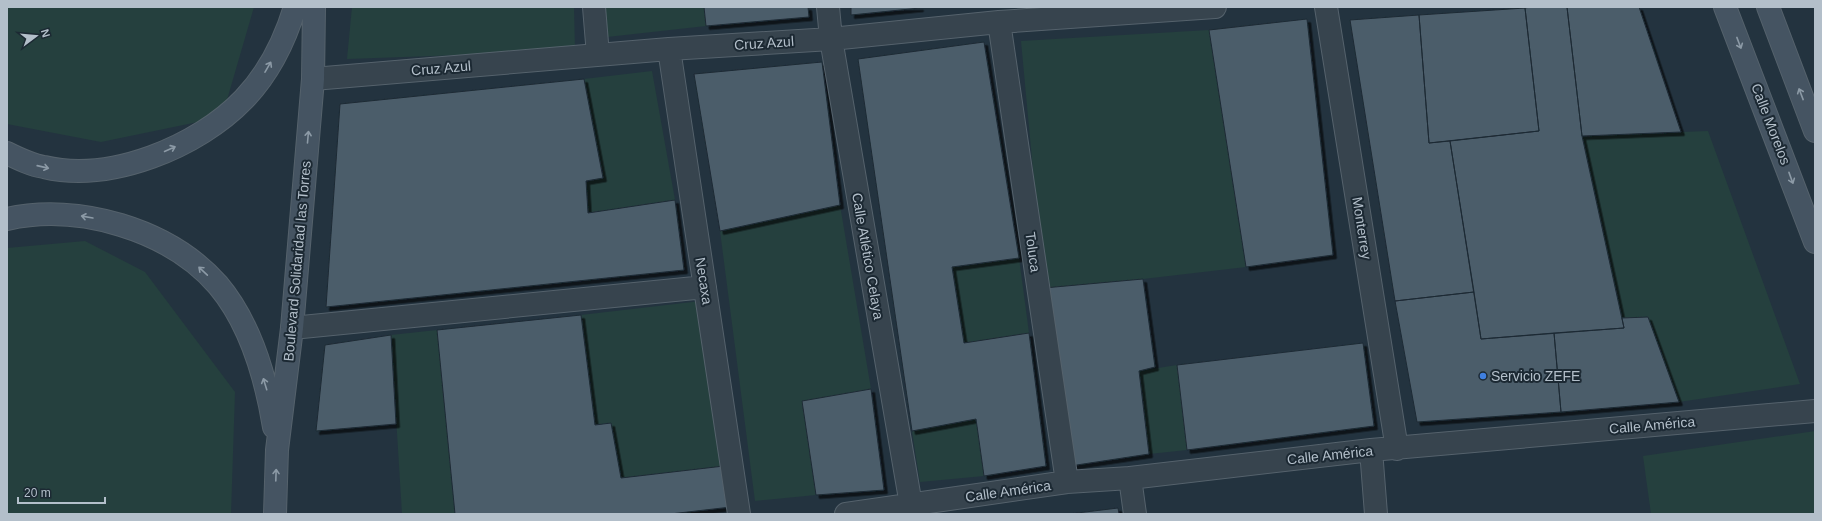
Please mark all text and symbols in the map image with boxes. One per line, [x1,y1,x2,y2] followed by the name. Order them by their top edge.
[16,16,56,56] north arrow
[39,28,52,39] text: N
[734,33,794,53] street label: Cruz Azul
[1736,37,1744,49] one-way arrow
[410,57,472,79] street label: Cruz Azul
[264,61,272,73] one-way arrow
[1748,81,1794,167] street label: Calle Morelos
[1797,89,1805,101] one-way arrow
[304,131,312,144] one-way arrow
[163,145,175,152] one-way arrow
[280,160,314,362] street label: Boulevard Solidaridad las Torres
[37,163,50,171] one-way arrow
[1788,171,1796,183] one-way arrow
[849,191,887,321] street label: Calle Atlético Celaya
[1349,196,1375,260] street label: Monterrey
[81,213,94,221] one-way arrow
[1022,231,1044,273] street label: Toluca
[692,256,716,306] street label: Necaxa
[198,267,209,276] one-way arrow
[1491,368,1580,384] place label: Servicio ZEFE
[1478,371,1488,381] marker: Servicio ZEFE
[261,378,268,391] one-way arrow
[1608,413,1696,437] street label: Calle América
[1286,443,1374,467] street label: Calle América
[273,469,280,482] one-way arrow
[964,477,1052,505] street label: Calle América
[18,479,105,505] scale bar
[24,486,51,500] text: 20 m

